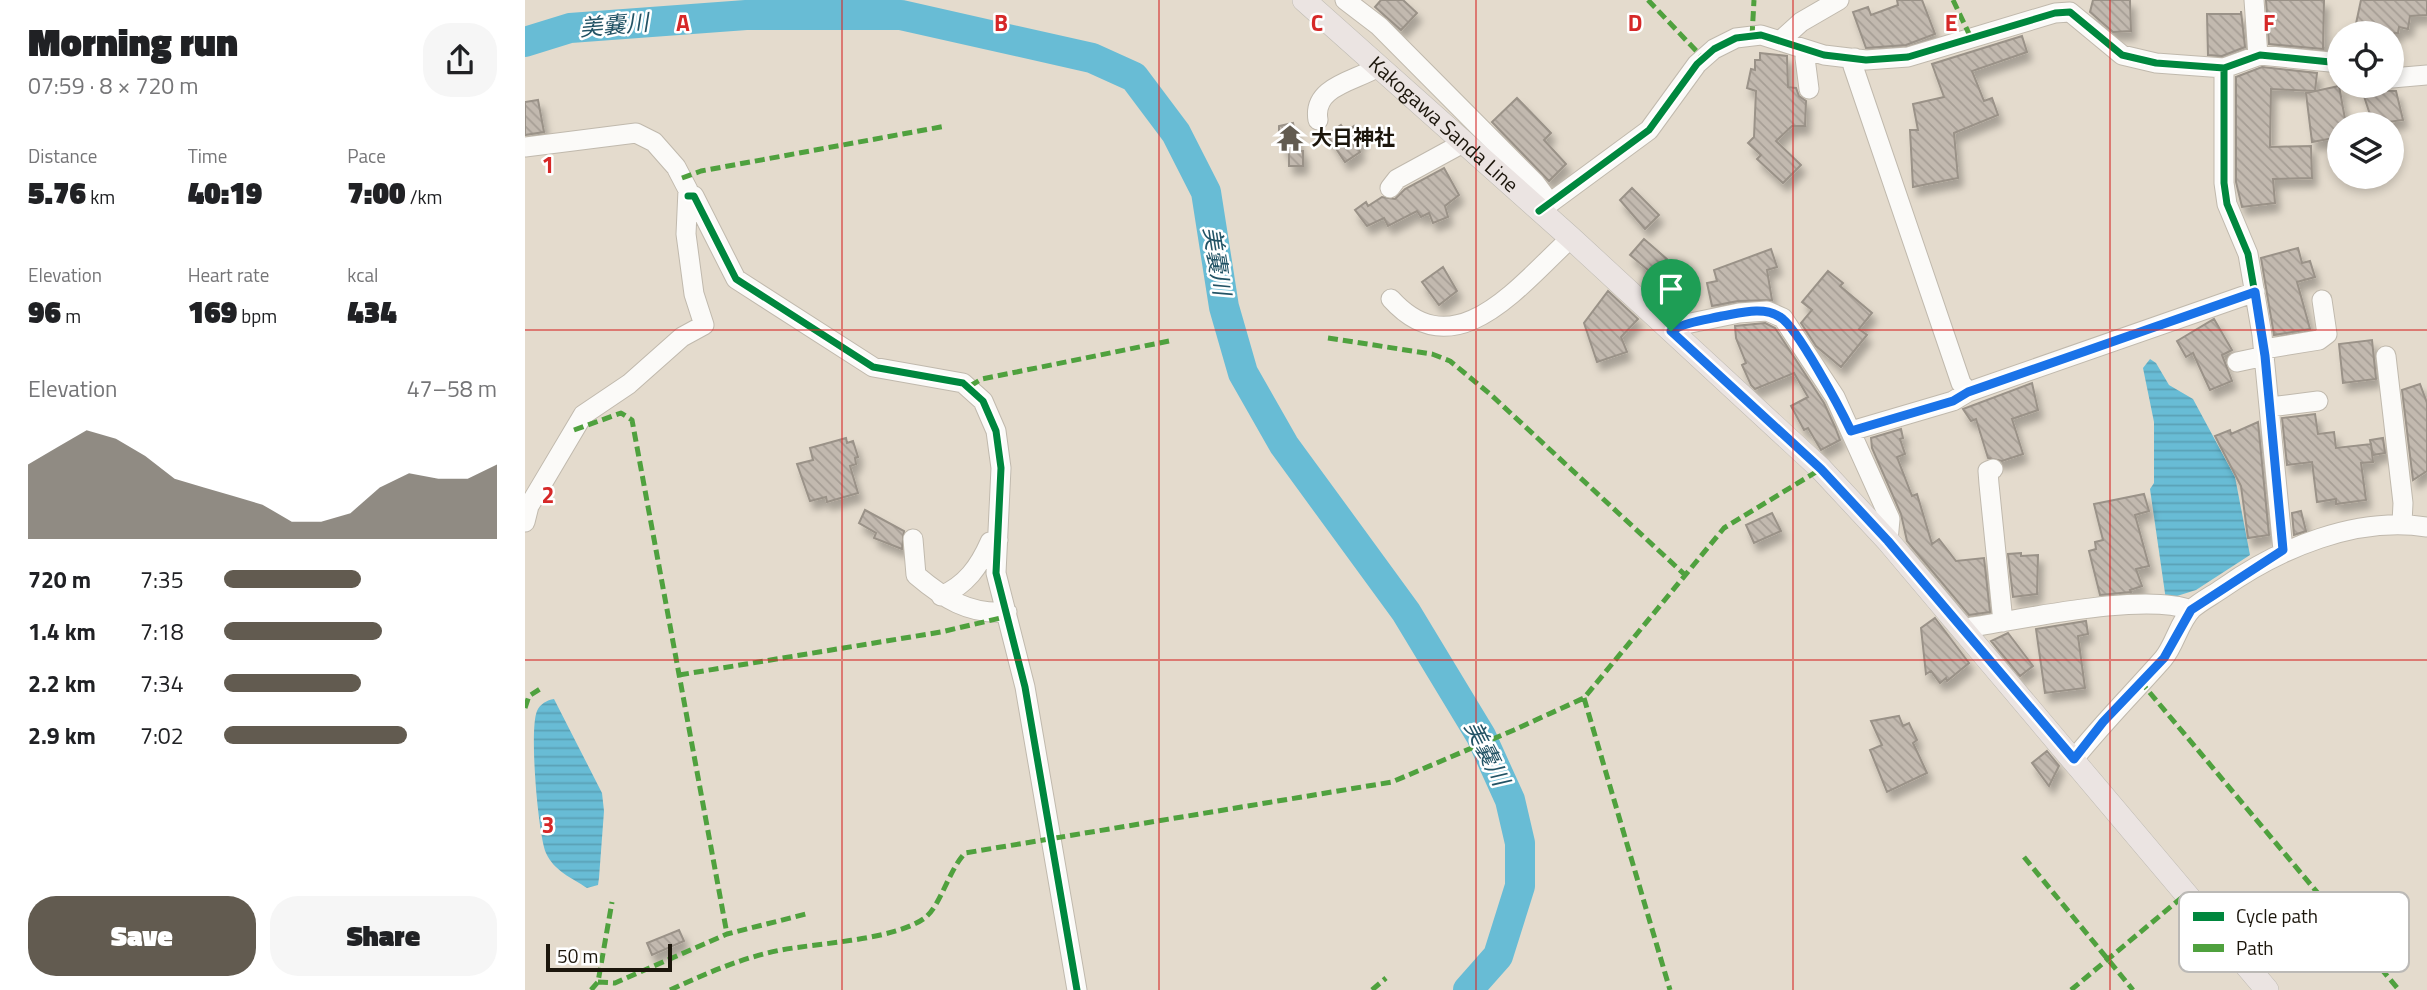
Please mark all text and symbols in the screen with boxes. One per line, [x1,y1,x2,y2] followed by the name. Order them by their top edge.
[578,4,653,45] water label: 美嚢川
[676,5,690,40] text: A
[994,5,1008,40] text: B
[1311,5,1323,40] text: C
[1628,5,1642,40] text: D
[1945,5,1957,40] text: E
[2263,5,2275,40] text: F
[28,13,238,71] text: Morning run
[2327,21,2404,189] map controls
[2327,21,2404,98] button: locate
[423,23,497,97] button: share
[1362,48,1526,199] street label: Kakogawa Sanda Line
[28,68,198,103] text: 07:59 · 8 × 720 m
[2327,112,2404,189] button: layers
[1311,121,1395,153] place label: 大日神社
[1275,123,1305,153] temple icon: 大日神社
[28,141,97,170] text: Distance
[188,141,227,170] text: Time
[347,141,386,170] text: Pace
[542,147,554,182] text: 1
[28,170,86,216] text: 5.76
[188,170,262,216] text: 40:19
[347,170,405,216] text: 7:00
[86,182,115,211] text: km
[405,182,442,211] text: /km
[1195,224,1241,301] water label: 美嚢川
[1641,259,1701,331] pin
[28,260,102,289] text: Elevation
[188,260,269,289] text: Heart rate
[347,260,378,289] text: kcal
[1652,270,1690,308] icon: arrive
[28,289,61,335] text: 96
[188,289,237,335] text: 169
[347,289,397,335] text: 434
[61,301,81,330] text: m
[237,301,277,330] text: bpm
[28,371,117,406] text: Elevation
[407,371,497,406] text: 47–58 m
[542,477,554,512] text: 2
[28,562,91,597] text: 720 m
[140,562,184,597] text: 7:35
[28,614,96,649] text: 1.4 km
[140,614,184,649] text: 7:18
[28,666,96,701] text: 2.2 km
[140,666,184,701] text: 7:34
[1456,714,1520,794] water label: 美嚢川
[28,718,96,753] text: 2.9 km
[140,718,184,753] text: 7:02
[542,807,554,842] text: 3
[2179,892,2409,972] legend
[28,896,256,976] button: Save
[270,896,497,976] button: Share
[2236,901,2318,930] text: Cycle path
[2236,933,2274,962] text: Path
[546,941,672,973] scale bar
[557,941,598,970] text: 50 m

